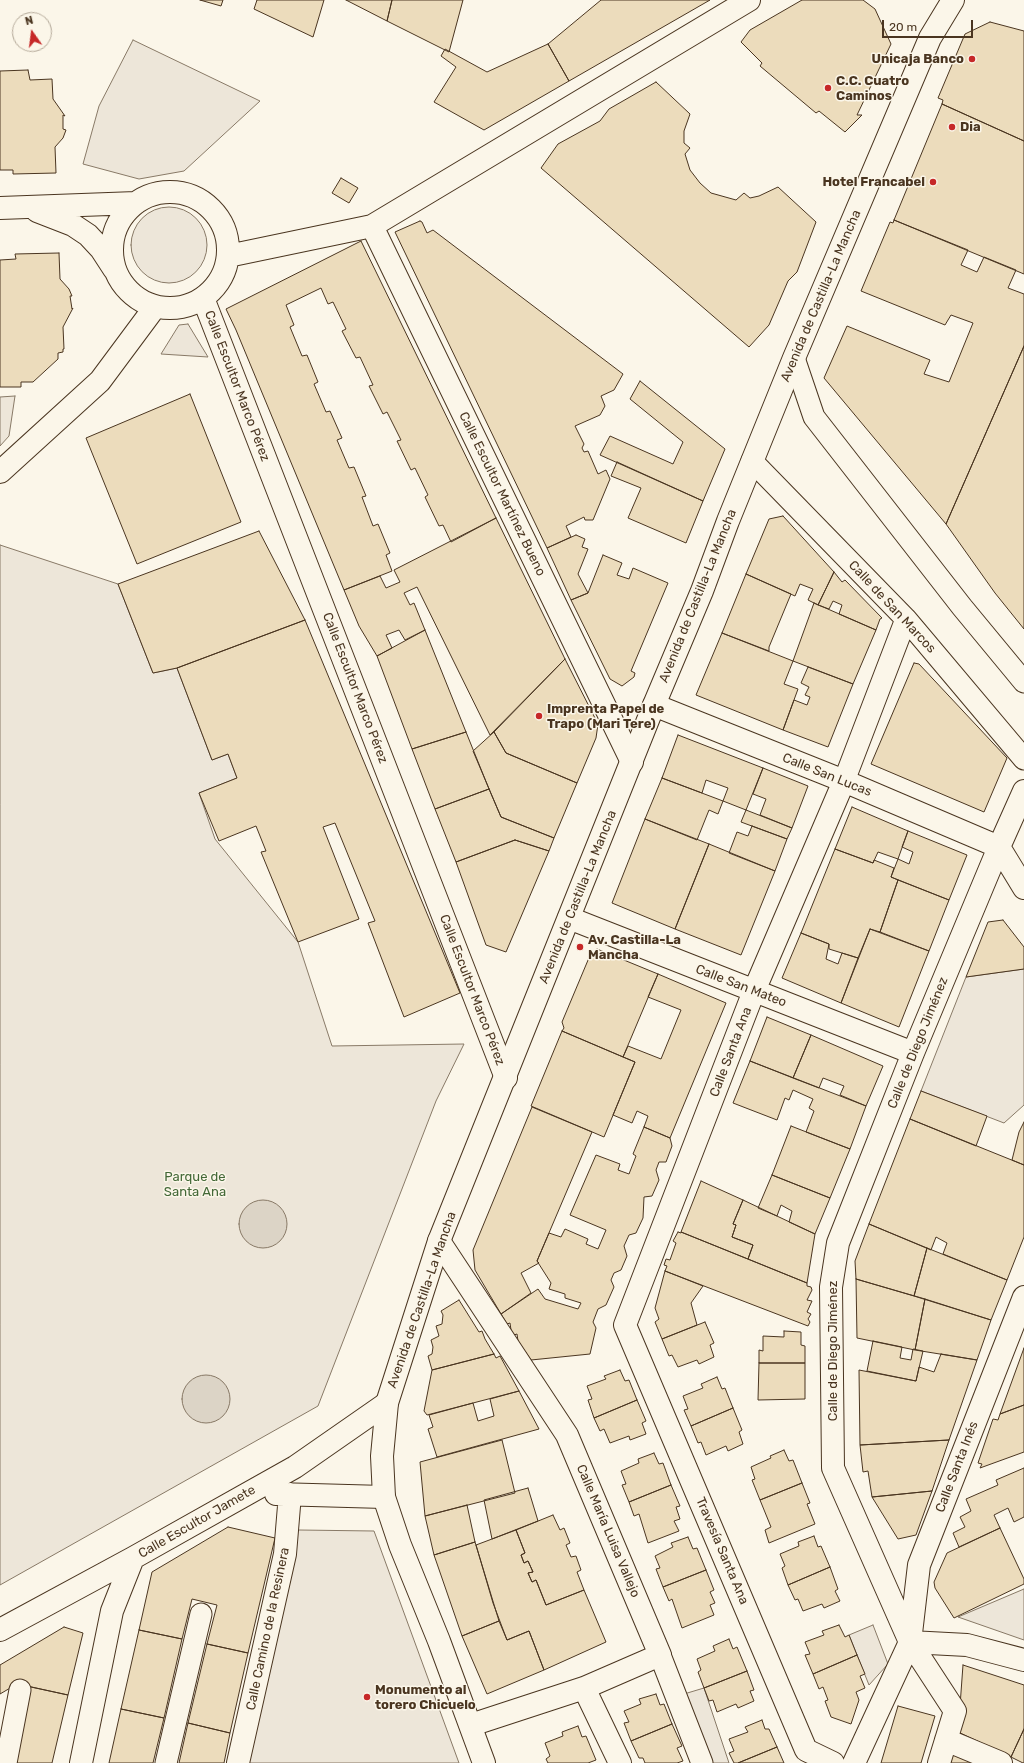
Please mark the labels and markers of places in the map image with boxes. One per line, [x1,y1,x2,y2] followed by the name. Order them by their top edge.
[872,51,964,67] place label: Unicaja Banco
[967,54,977,64] marker: Unicaja Banco
[836,73,909,104] place label: C.C. Cuatro Caminos
[823,83,833,93] marker: C.C. Cuatro Caminos
[960,119,981,135] place label: Dia
[947,122,957,132] marker: Dia
[822,174,925,190] place label: Hotel Francabel
[928,177,938,187] marker: Hotel Francabel
[547,701,664,732] place label: Imprenta Papel de Trapo (Mari Tere)
[534,711,544,721] marker: Imprenta Papel de Trapo (Mari Tere)
[588,932,681,963] place label: Av. Castilla-La Mancha
[575,942,585,952] marker: Av. Castilla-La Mancha
[375,1682,476,1713] place label: Monumento al torero Chicuelo
[362,1692,372,1702] marker: Monumento al torero Chicuelo

